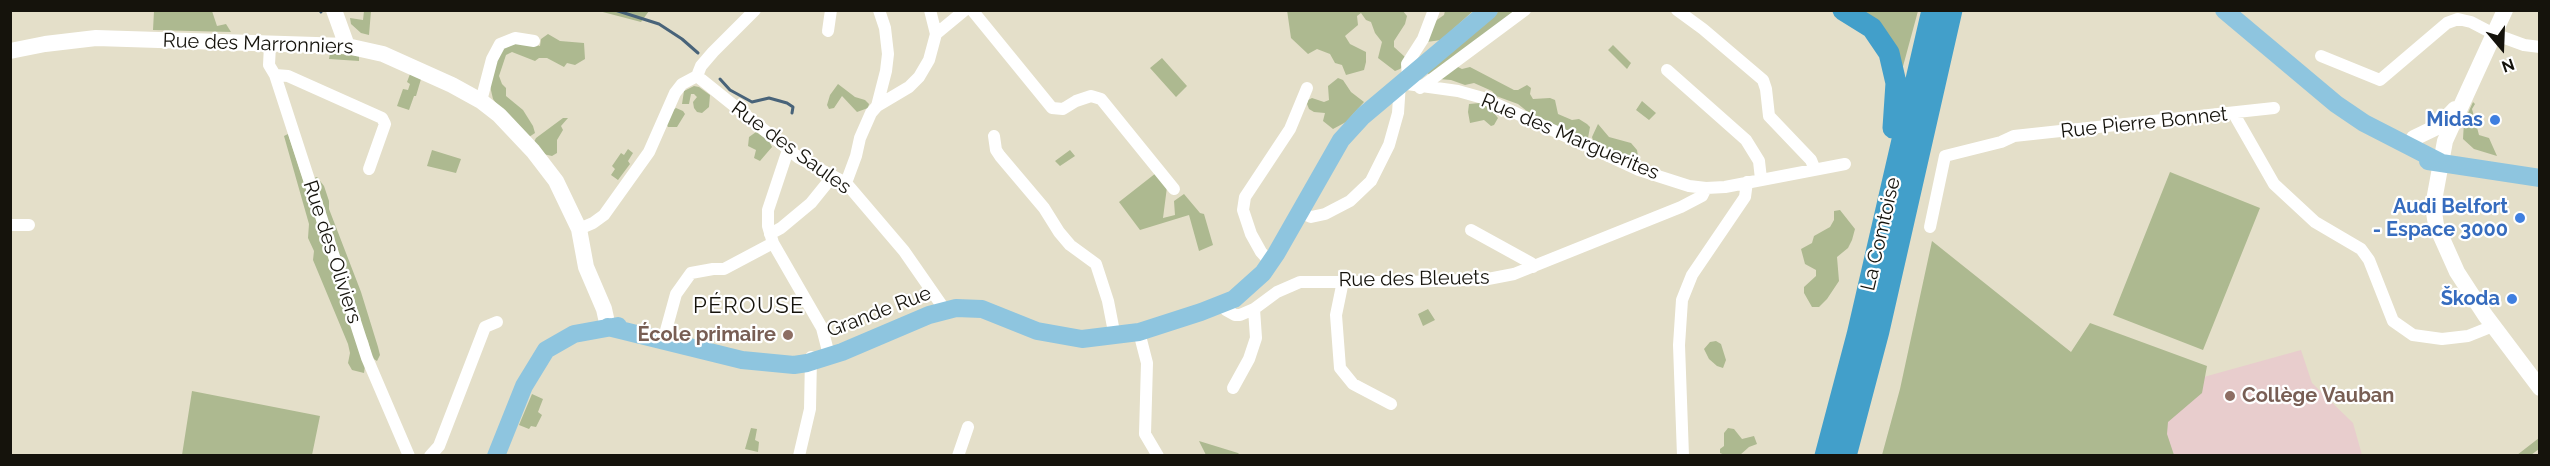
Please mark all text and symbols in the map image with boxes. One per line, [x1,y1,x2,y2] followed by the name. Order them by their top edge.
[2472,18,2532,78] north arrow
[162,29,354,59] street label: Rue des Marronniers
[2499,55,2517,76] text: N
[1477,89,1663,185] street label: Rue des Marguerites
[726,96,856,200] street label: Rue des Saules
[2059,102,2229,144] street label: Rue Pierre Bonnet
[2426,108,2483,132] place label: Midas
[2488,113,2502,127] marker: Midas
[1856,175,1906,293] street label: La Comtoise
[298,178,366,326] street label: Rue des Oliviers
[2373,195,2508,242] place label: Audi Belfort - Espace 3000
[2513,211,2527,225] marker: Audi Belfort - Espace 3000
[1338,266,1490,292] street label: Rue des Bleuets
[824,281,934,343] street label: Grande Rue
[2441,287,2500,311] place label: Škoda
[2505,292,2519,306] marker: Škoda
[693,293,805,319] district label: PÉROUSE
[637,323,776,347] place label: École primaire
[781,328,795,342] marker: École primaire
[2242,384,2394,408] place label: Collège Vauban
[2223,389,2237,403] marker: Collège Vauban

